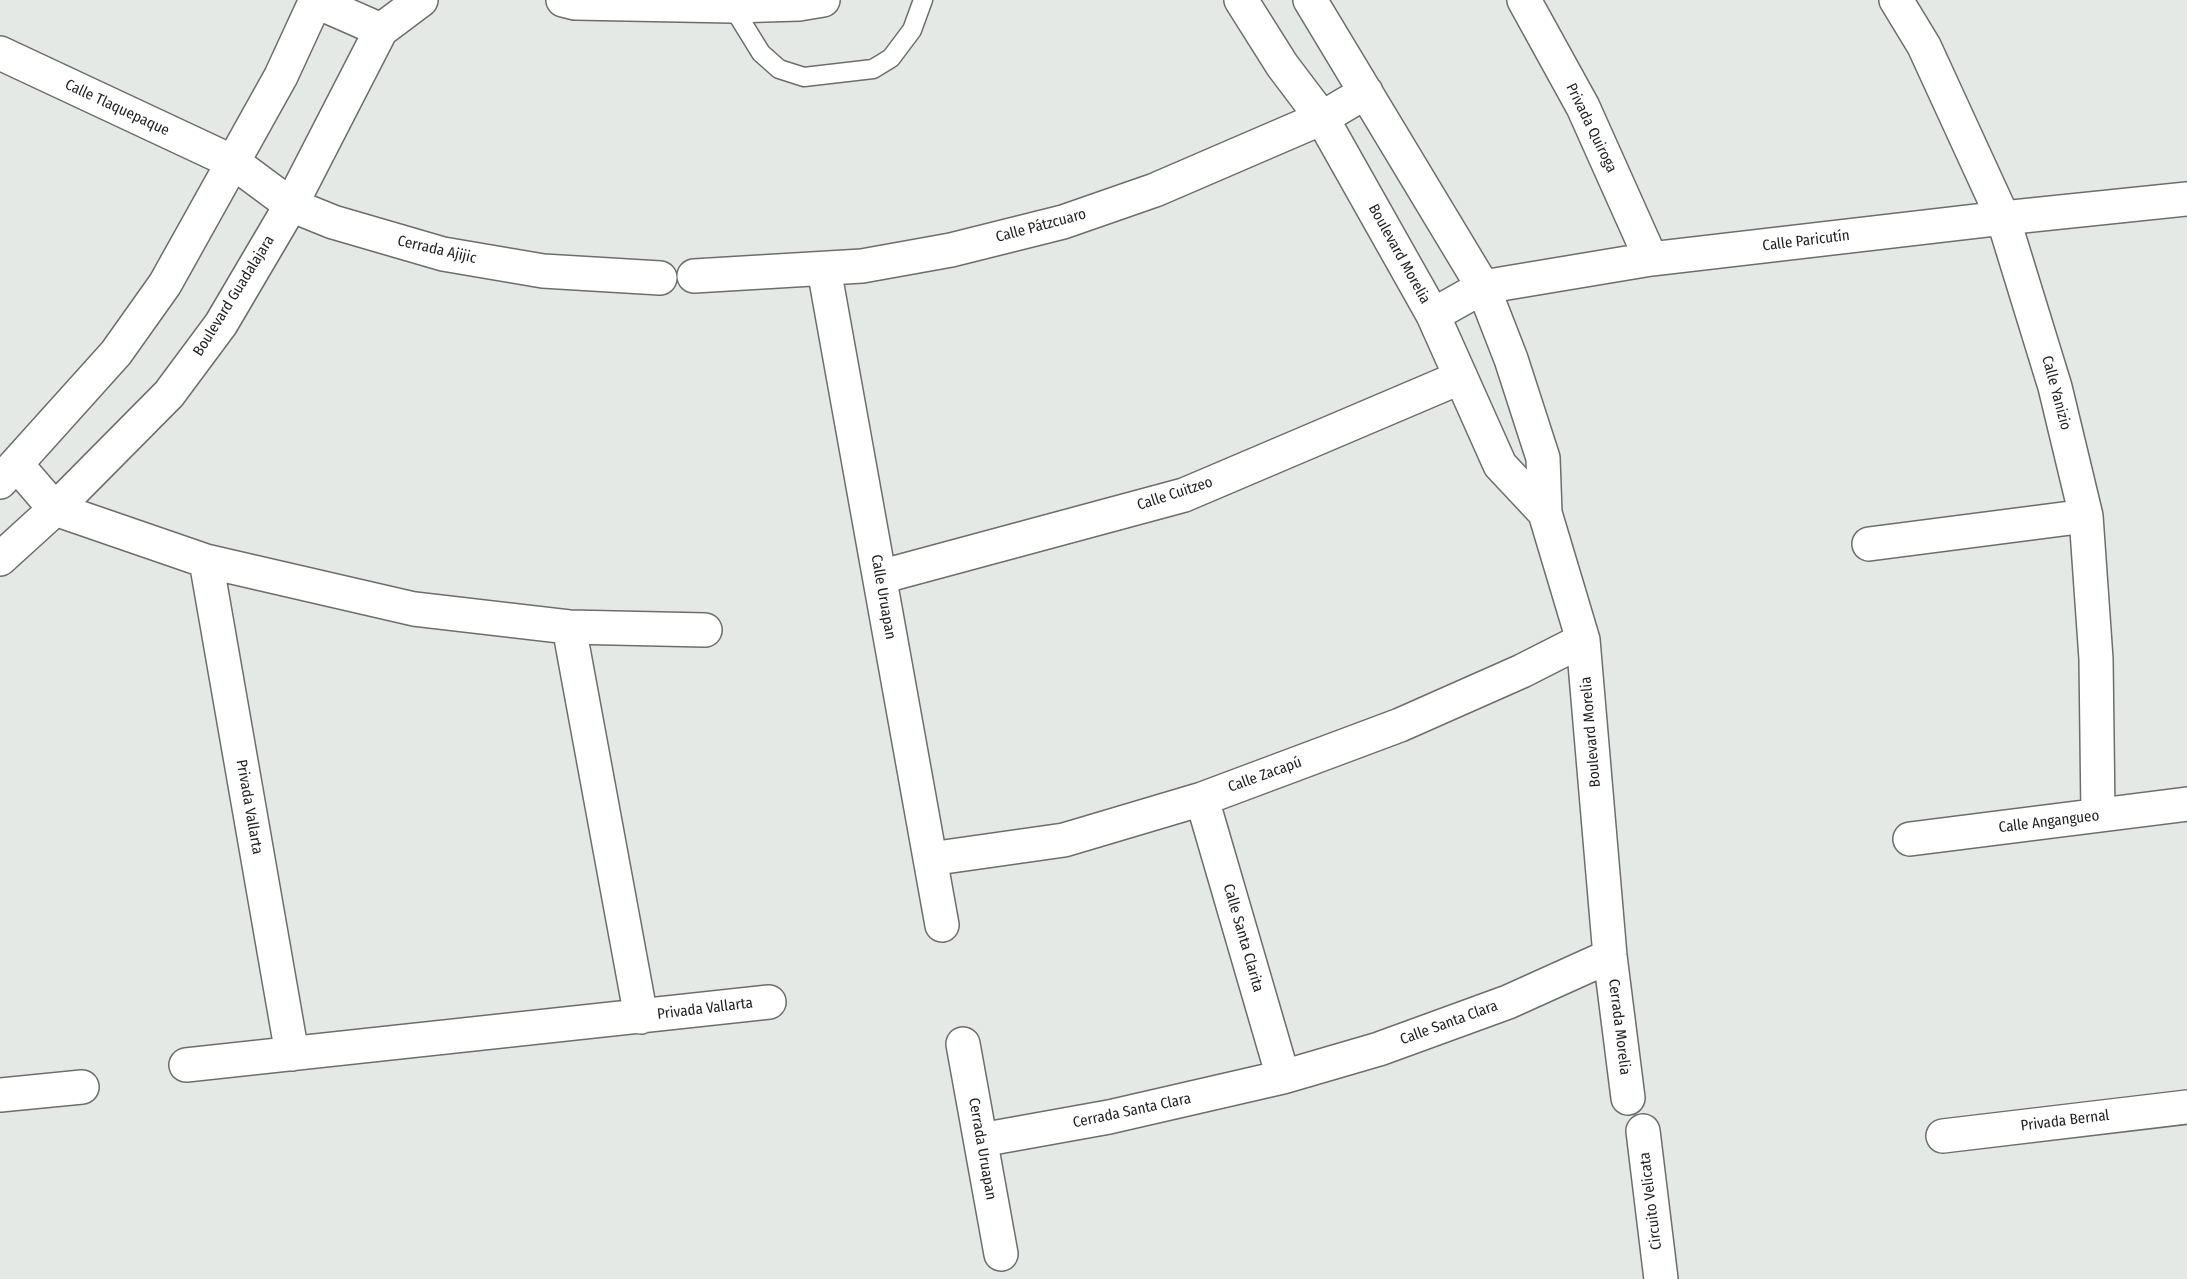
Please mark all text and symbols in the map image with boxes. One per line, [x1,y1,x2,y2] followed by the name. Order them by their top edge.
[62,76,172,140] street label: Calle Tlaquepaque
[1562,80,1620,176] street label: Privada Quiroga
[1364,201,1434,307] street label: Boulevard Morelia
[994,205,1088,247] street label: Calle Pátzcuaro
[1761,227,1851,255] street label: Calle Paricutín
[190,232,278,360] street label: Boulevard Guadalajara
[396,232,478,268] street label: Cerrada Ajijic
[2037,354,2075,432] street label: Calle Yanizio
[1135,473,1215,515] street label: Calle Cuitzeo
[867,553,899,641] street label: Calle Uruapan
[1577,676,1605,788] street label: Boulevard Morelia
[1226,753,1304,797] street label: Calle Zacapú
[232,758,266,856] street label: Privada Vallarta
[1998,807,2100,837] street label: Calle Angangueo
[1219,882,1267,994] street label: Calle Santa Clarita
[1604,978,1634,1076] street label: Cerrada Morelia
[656,994,754,1024] street label: Privada Vallarta
[1398,997,1500,1049] street label: Calle Santa Clara
[1071,1090,1193,1132] street label: Cerrada Santa Clara
[964,1097,1000,1201] street label: Cerrada Uruapan
[2020,1107,2110,1135] street label: Privada Bernal
[1636,1151,1666,1251] street label: Circuito Velicata

